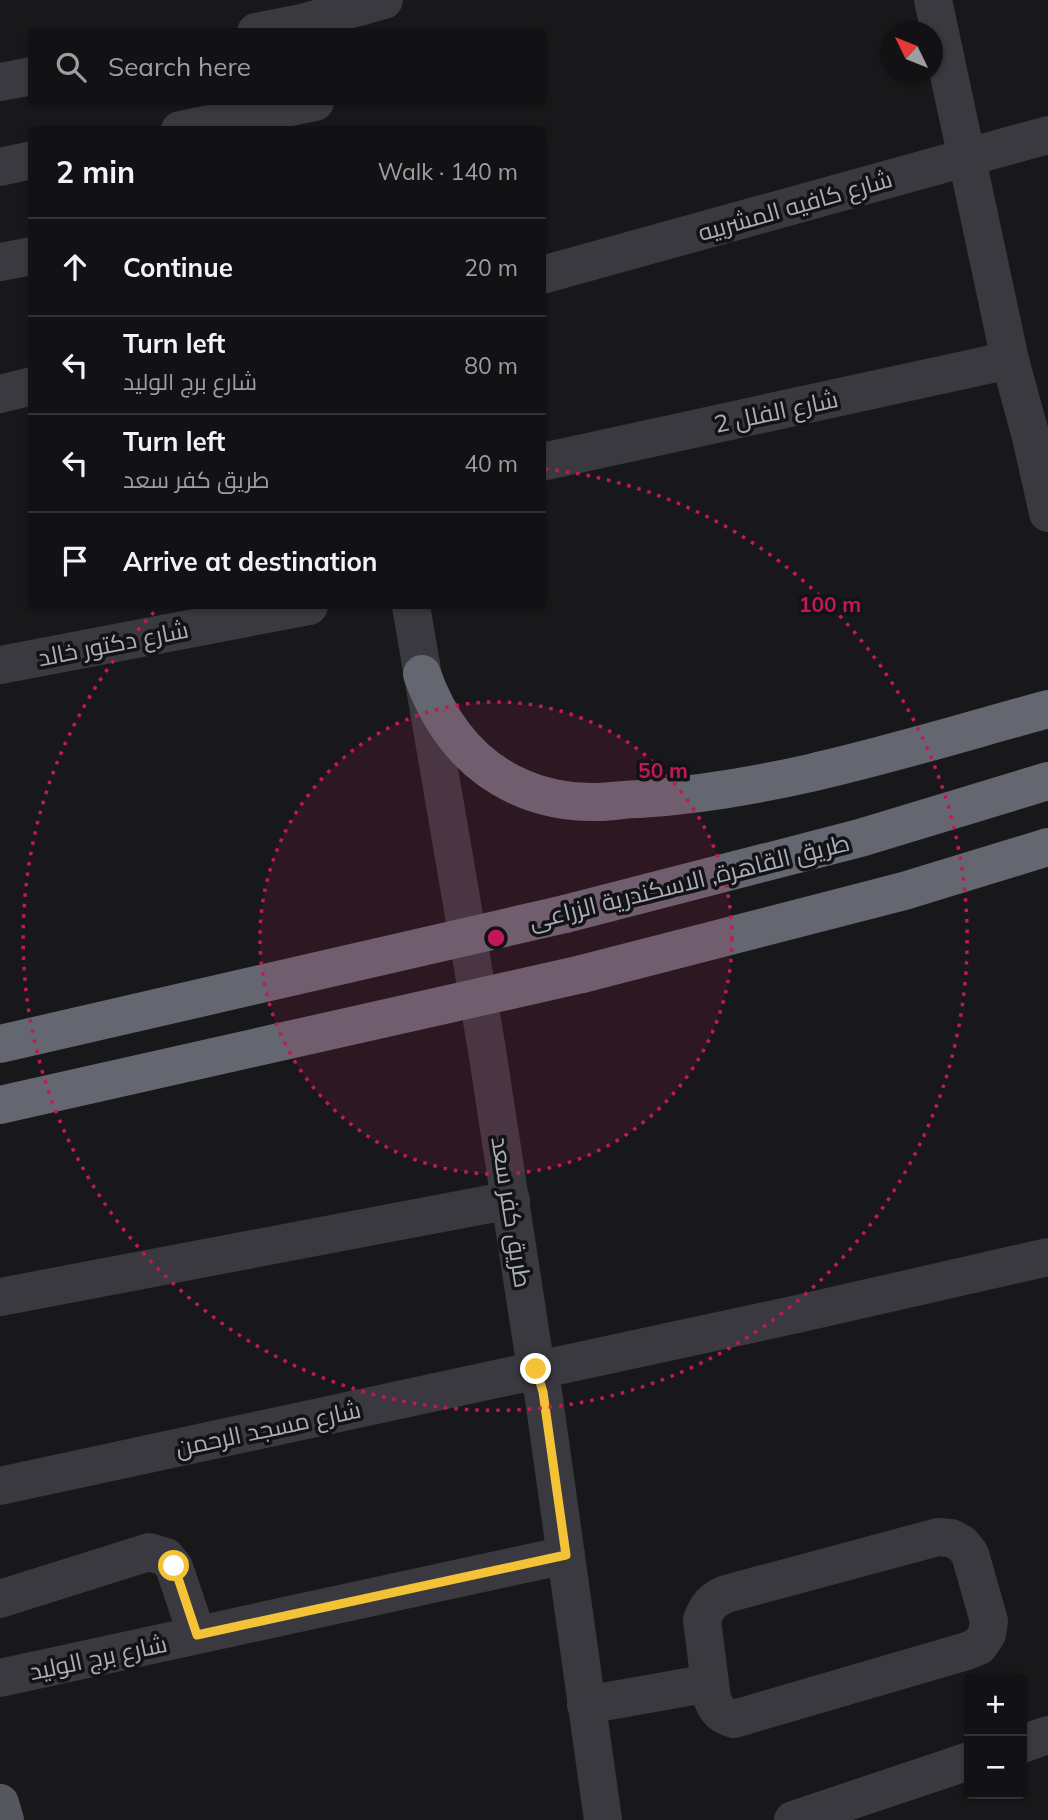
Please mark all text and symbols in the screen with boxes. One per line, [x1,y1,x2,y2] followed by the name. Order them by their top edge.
[880,21,943,84] north arrow
[28,28,546,105] search box
[52,48,90,86] icon: search
[108,50,251,83] text: Search here
[56,153,135,191] text: 2 min
[378,157,518,186] text: Walk · 140 m
[694,163,896,249] street label: شارع كافيه المشربيه
[56,248,94,286] icon: ahead
[123,251,233,284] text: Continue
[464,253,518,282] text: 20 m
[123,327,225,360] text: Turn left
[56,346,94,384] icon: left
[464,351,518,380] text: 80 m
[123,367,257,396] text: شارع برج الوليد
[711,383,841,441] street label: شارع الفلل 2
[123,425,225,458] text: Turn left
[56,444,94,482] icon: left
[464,449,518,478] text: 40 m
[123,465,270,494] text: طريق كفر سعد
[56,542,94,580] icon: arrive
[123,545,378,578] text: Arrive at destination
[799,591,861,617] text: 100 m
[35,614,191,674] street label: شارع دكتور خالد
[638,757,688,783] text: 50 m
[526,827,853,936] street label: طريق القاهرة, الاسكندرية الزراعى
[484,926,508,950] centre of rings
[484,1134,539,1290] street label: طريق كفر سعد
[520,1353,551,1384] route end
[172,1394,364,1464] street label: شارع مسجد الرحمن
[158,1550,189,1581] route start
[26,1628,170,1688] street label: شارع برج الوليد
[964,1673,1027,1799] map controls
[964,1673,1027,1736] button: +
[964,1736,1027,1799] button: −

